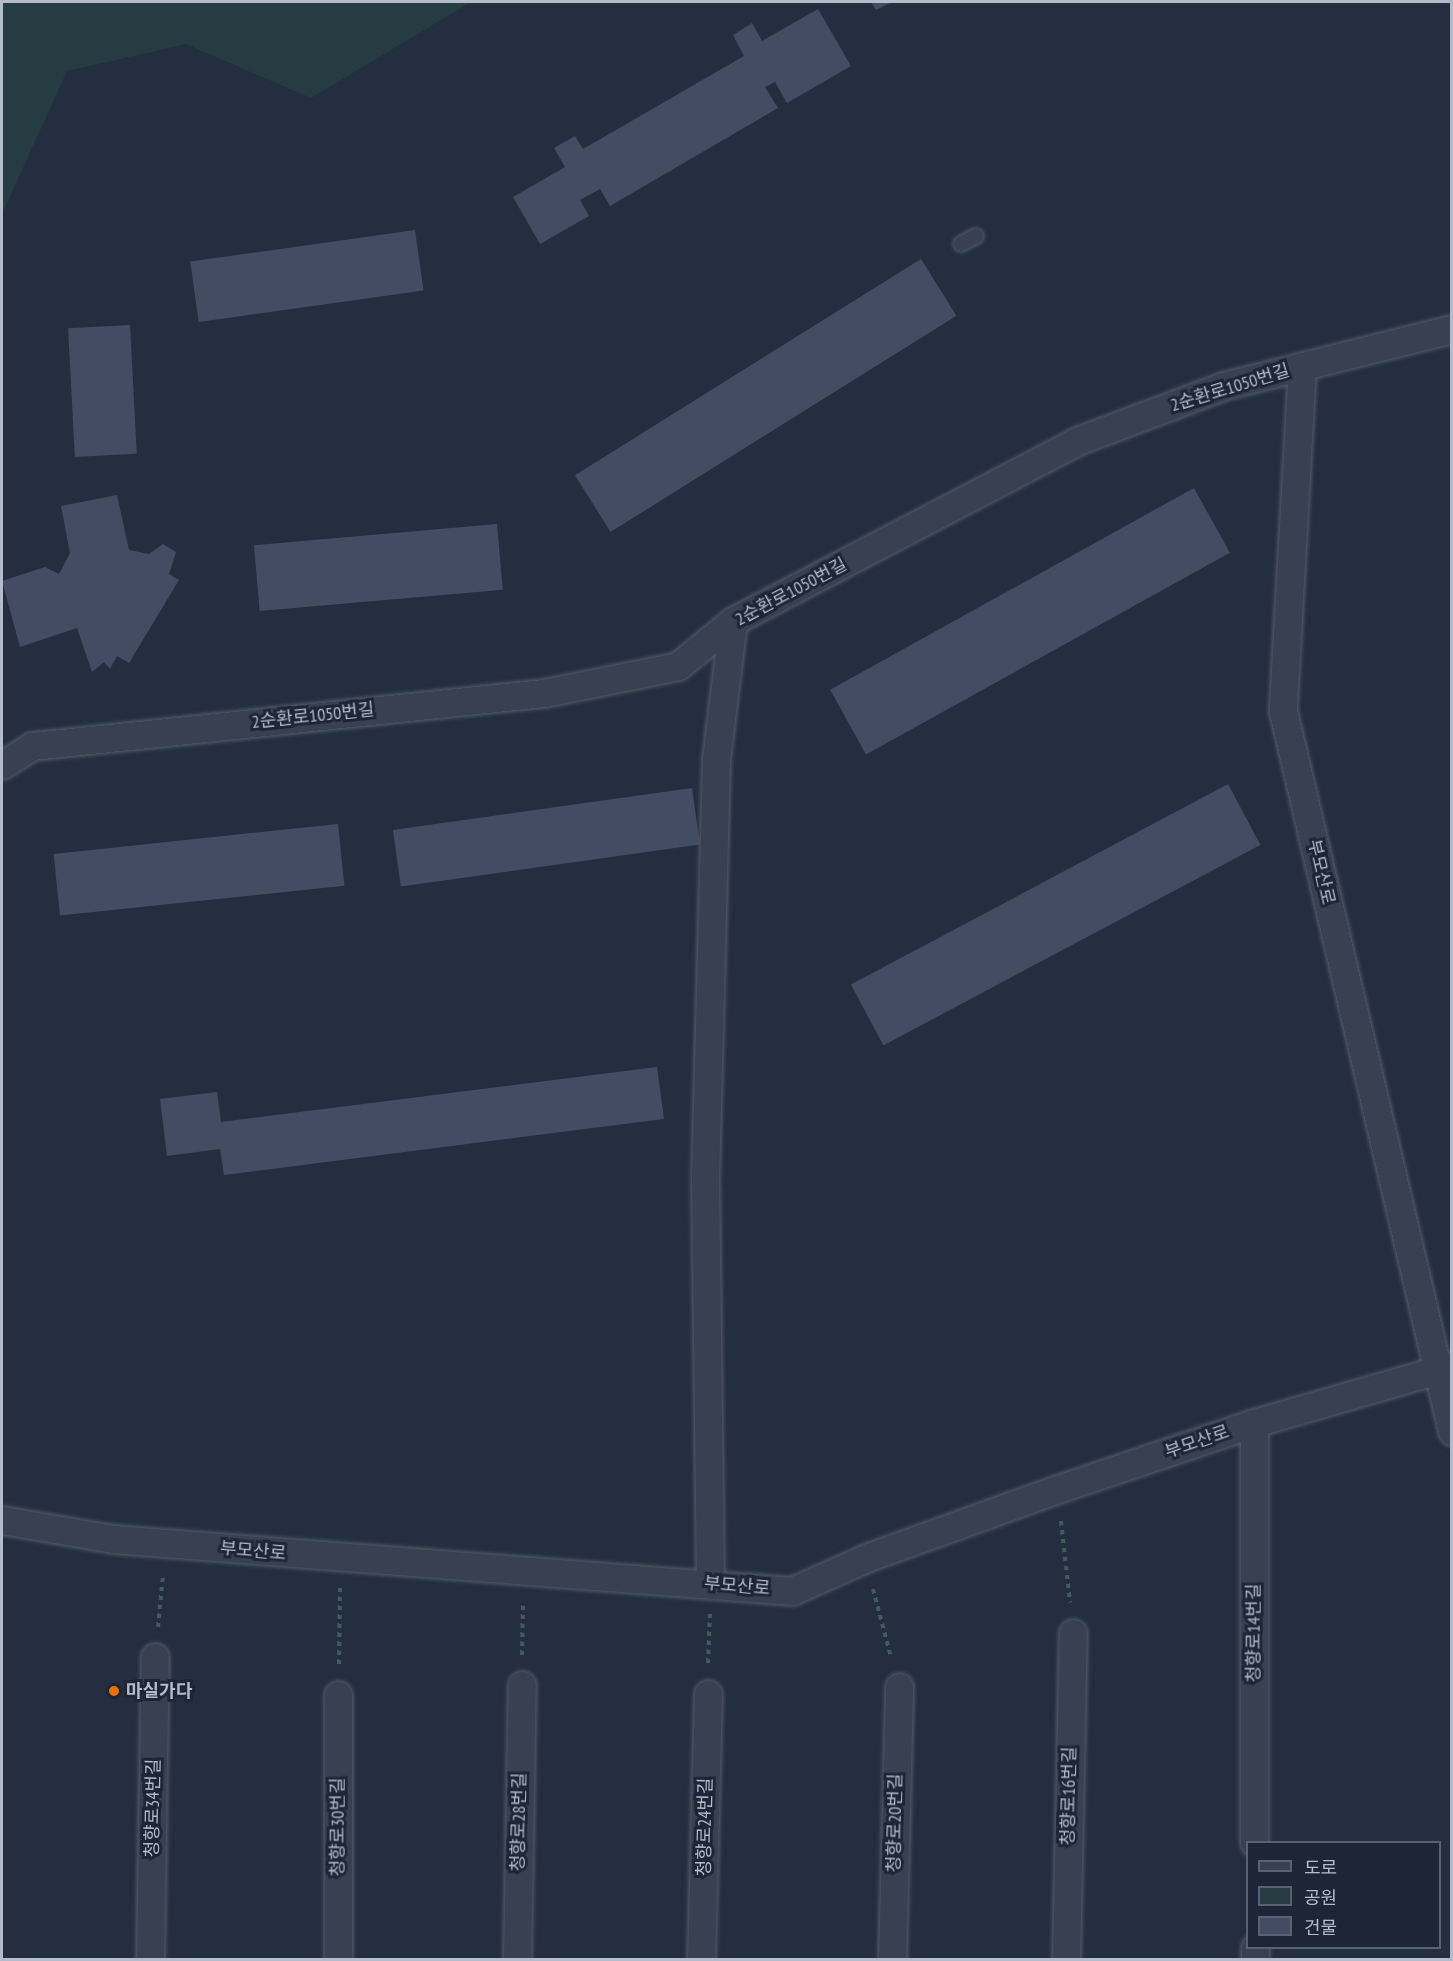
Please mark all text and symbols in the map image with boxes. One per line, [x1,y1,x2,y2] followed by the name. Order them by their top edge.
[1168,360,1292,416] street label: 2순환로1050번길
[731,554,851,630] street label: 2순환로1050번길
[251,699,375,733] street label: 2순환로1050번길
[1303,837,1339,907] street label: 부모산로
[1162,1421,1232,1463] street label: 부모산로
[219,1537,287,1565] street label: 부모산로
[703,1572,771,1600] street label: 부모산로
[1243,1584,1265,1682] street label: 청향로14번길
[126,1680,192,1702] place label: 마실가다
[107,1684,121,1698] marker: 마실가다
[1057,1746,1081,1846] street label: 청향로16번길
[141,1758,165,1858] street label: 청향로34번길
[507,1772,531,1872] street label: 청향로28번길
[883,1773,907,1873] street label: 청향로20번길
[693,1777,717,1877] street label: 청향로24번길
[327,1778,349,1876] street label: 청향로30번길
[1246,1841,1441,1949] legend
[1304,1856,1337,1879] text: 도로
[1304,1886,1337,1909] text: 공원
[1304,1916,1337,1939] text: 건물

